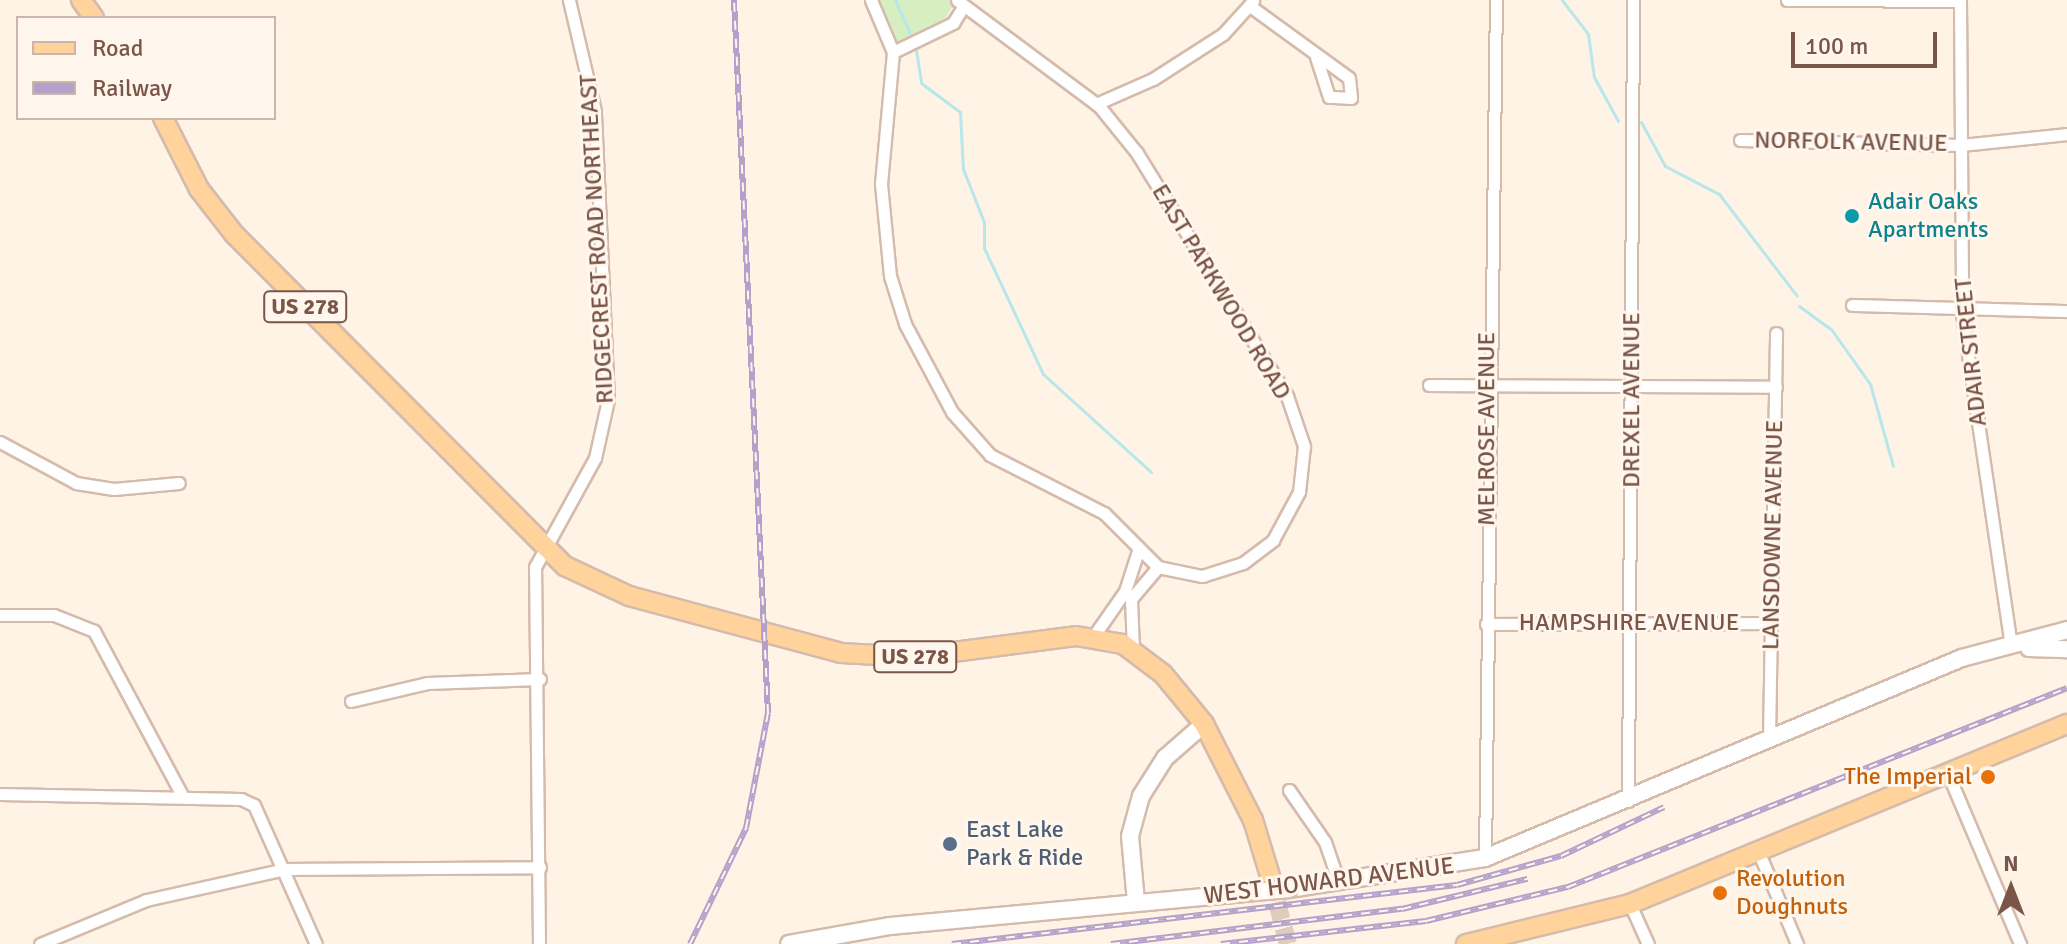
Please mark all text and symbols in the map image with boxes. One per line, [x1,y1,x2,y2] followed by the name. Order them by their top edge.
[16,16,276,120] legend
[1795,16,1941,66] scale bar
[1805,31,1868,61] text: 100 m
[92,33,143,63] text: Road
[92,73,172,103] text: Railway
[574,73,620,405] street label: RIDGECREST ROAD NORTHEAST
[1754,126,1948,158] street label: NORFOLK AVENUE
[1145,179,1297,405] street label: EAST PARKWOOD ROAD
[1868,188,1988,244] place label: Adair Oaks Apartments
[1843,207,1861,225] marker: Adair Oaks Apartments
[1949,276,1993,428] street label: ADAIR STREET
[263,289,347,325] road number: US 278
[1618,312,1646,488] street label: DREXEL AVENUE
[1473,332,1501,526] street label: MELROSE AVENUE
[1757,420,1789,650] street label: LANSDOWNE AVENUE
[1519,609,1739,637] street label: HAMPSHIRE AVENUE
[873,639,957,675] road number: US 278
[1844,763,1972,791] place label: The Imperial
[1979,768,1997,786] marker: The Imperial
[966,816,1083,872] place label: East Lake Park & Ride
[941,835,959,853] marker: East Lake Park & Ride
[1971,848,2051,928] north arrow
[2003,850,2019,877] text: N
[1202,851,1456,911] street label: WEST HOWARD AVENUE
[1736,865,1848,921] place label: Revolution Doughnuts
[1711,884,1729,902] marker: Revolution Doughnuts

